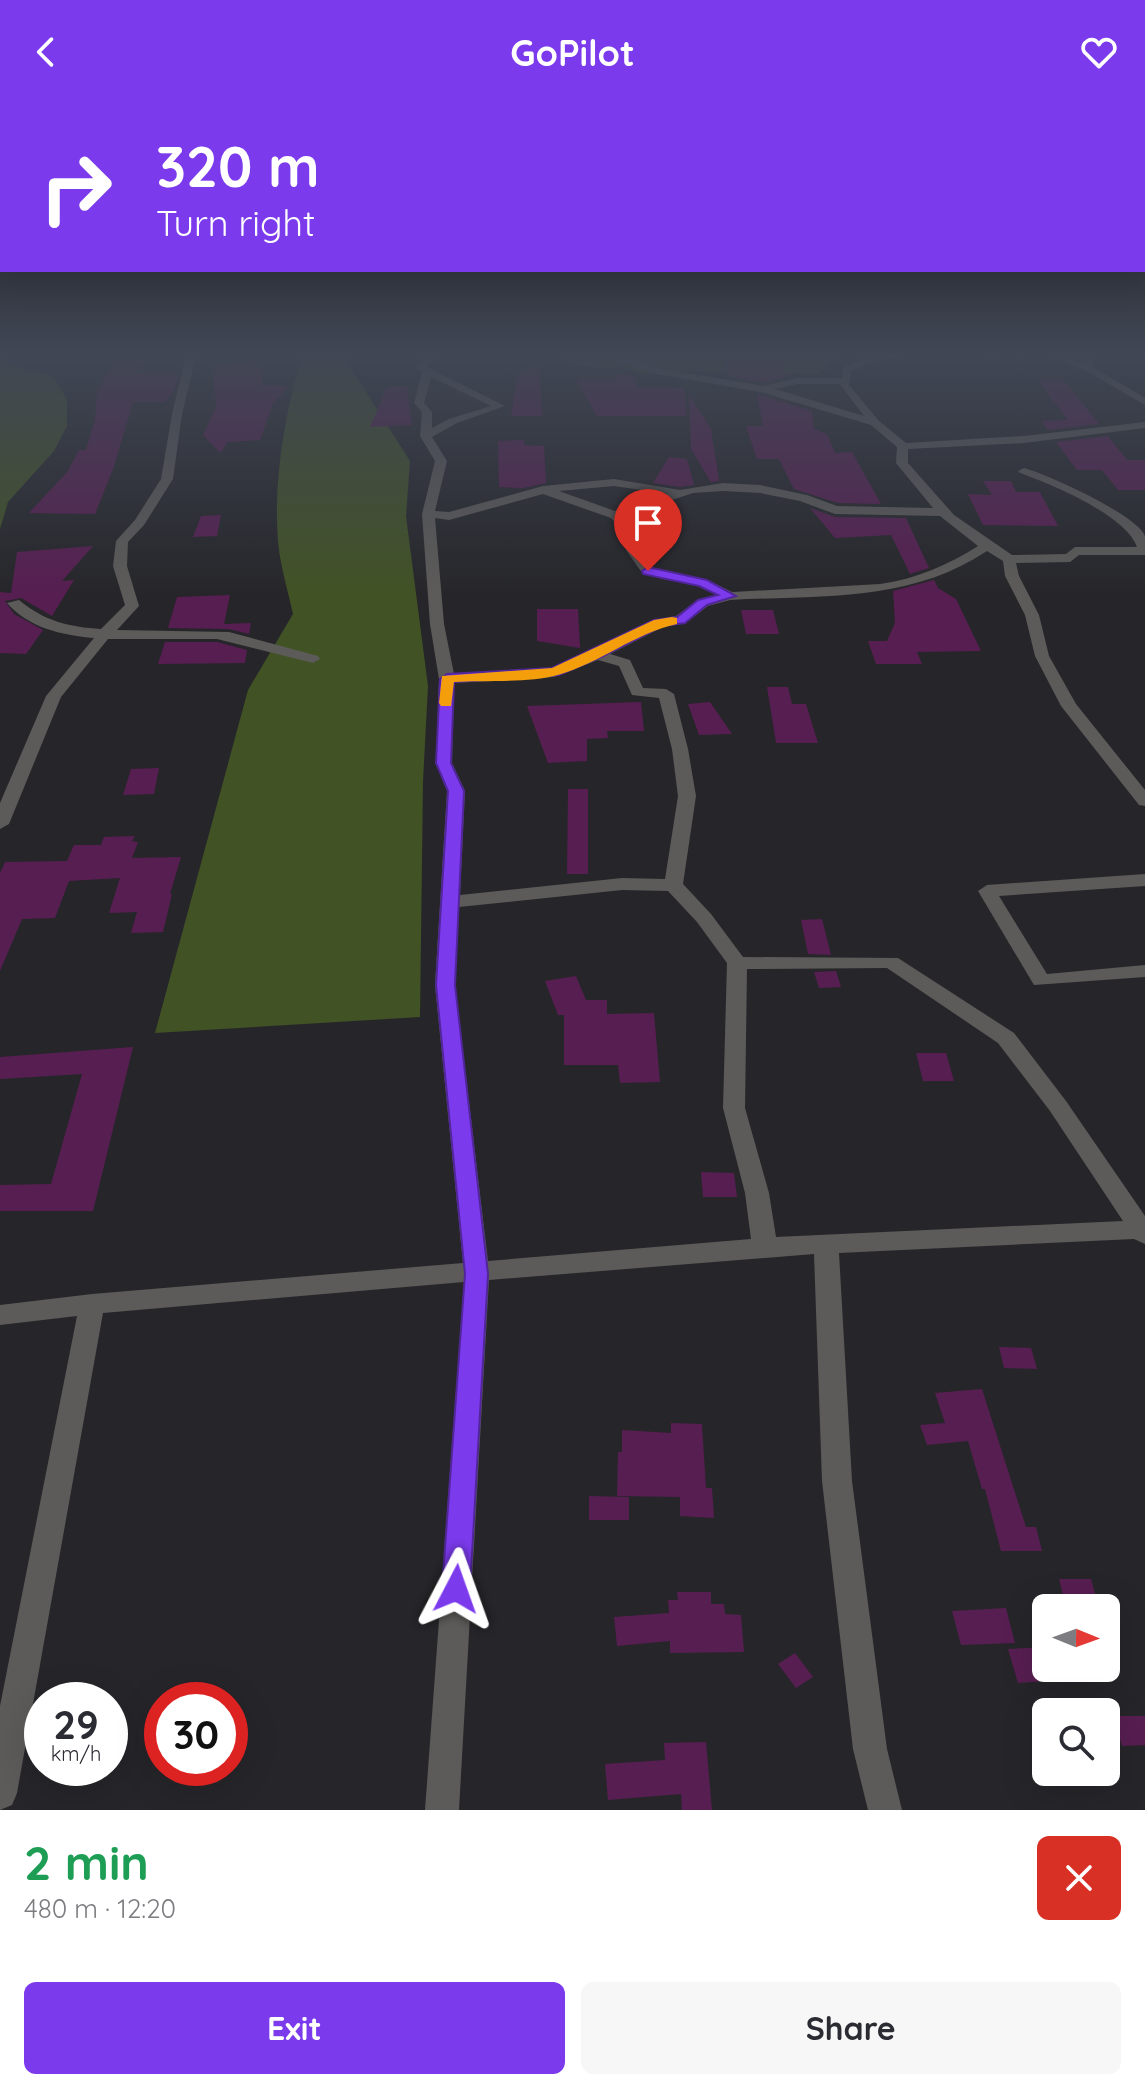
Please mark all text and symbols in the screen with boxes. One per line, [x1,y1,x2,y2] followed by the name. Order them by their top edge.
[24,30,68,74] icon: back
[510,30,635,75] text: GoPilot
[1077,30,1121,74] icon: heart
[156,131,320,201] text: 320 m
[24,136,128,240] icon: right
[156,200,315,245] text: Turn right
[614,489,682,571] pin
[626,501,670,545] icon: arrive
[414,1547,498,1631] position arrow
[1032,1594,1120,1682] north arrow
[1032,1594,1120,1786] map controls
[144,1682,248,1786] speed limit sign: 30
[1032,1698,1120,1786] button: search
[53,1699,99,1749] text: 29
[51,1741,101,1766] text: km/h
[24,1832,149,1892] text: 2 min
[1037,1836,1121,1920] button: close
[24,1892,176,1925] text: 480 m · 12:20
[24,1982,565,2074] button: Exit
[581,1982,1121,2074] button: Share

